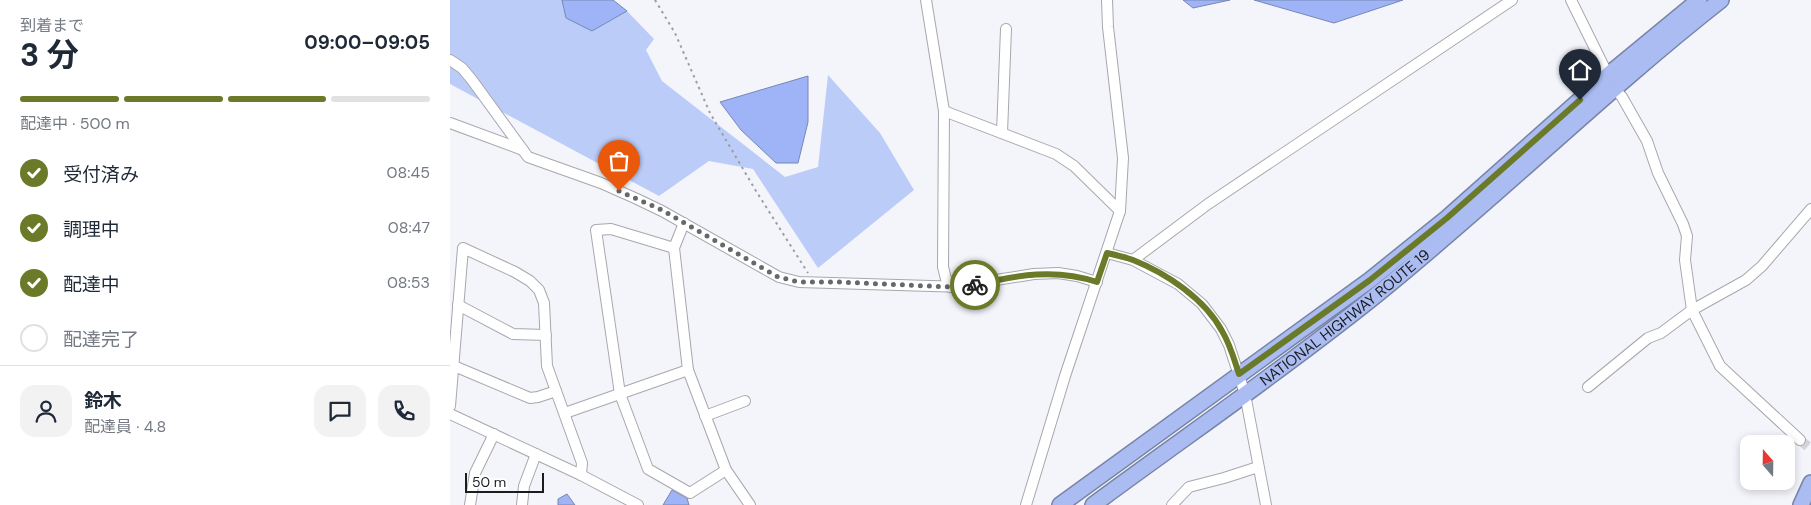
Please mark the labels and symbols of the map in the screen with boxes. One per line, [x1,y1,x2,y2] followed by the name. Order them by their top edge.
[1559,49,1601,100] pin
[598,140,640,191] pin
[1256,245,1434,390] street label: NATIONAL HIGHWAY ROUTE 19
[950,260,1000,310] courier
[1740,435,1795,490] north arrow
[465,470,544,493] scale bar

